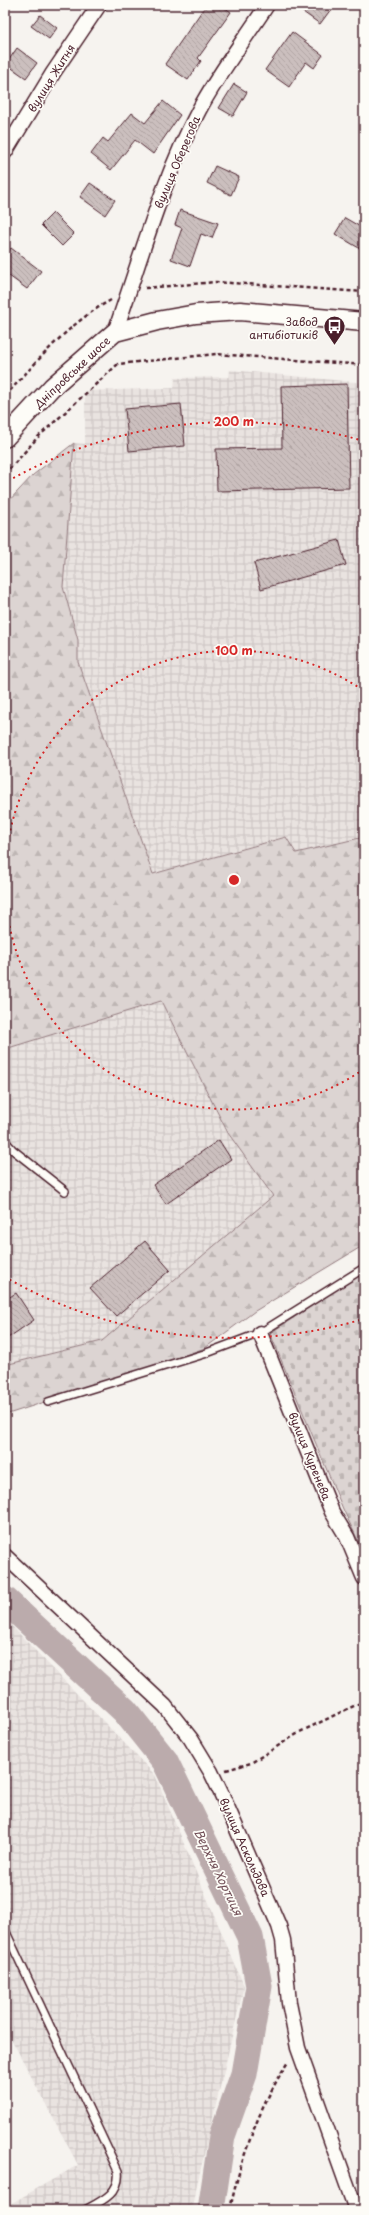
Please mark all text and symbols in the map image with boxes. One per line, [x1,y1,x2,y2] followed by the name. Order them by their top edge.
[23,41,79,115] street label: вулиця Житня
[150,113,204,211] street label: вулиця Оберегова
[249,313,318,343] place label: Завод антибіотиків
[321,314,347,347] bus stop icon: Завод антибіотиків
[29,332,114,413] street label: Дніпровське шосе
[214,412,254,430] text: 200 m
[215,641,253,659] text: 100 m
[227,873,241,887] centre of rings
[285,1409,336,1503] street label: вулиця Куренева
[216,1795,274,1899] street label: вулиця Аскольдова
[190,1826,248,1920] water label: Верхня Хортиця

